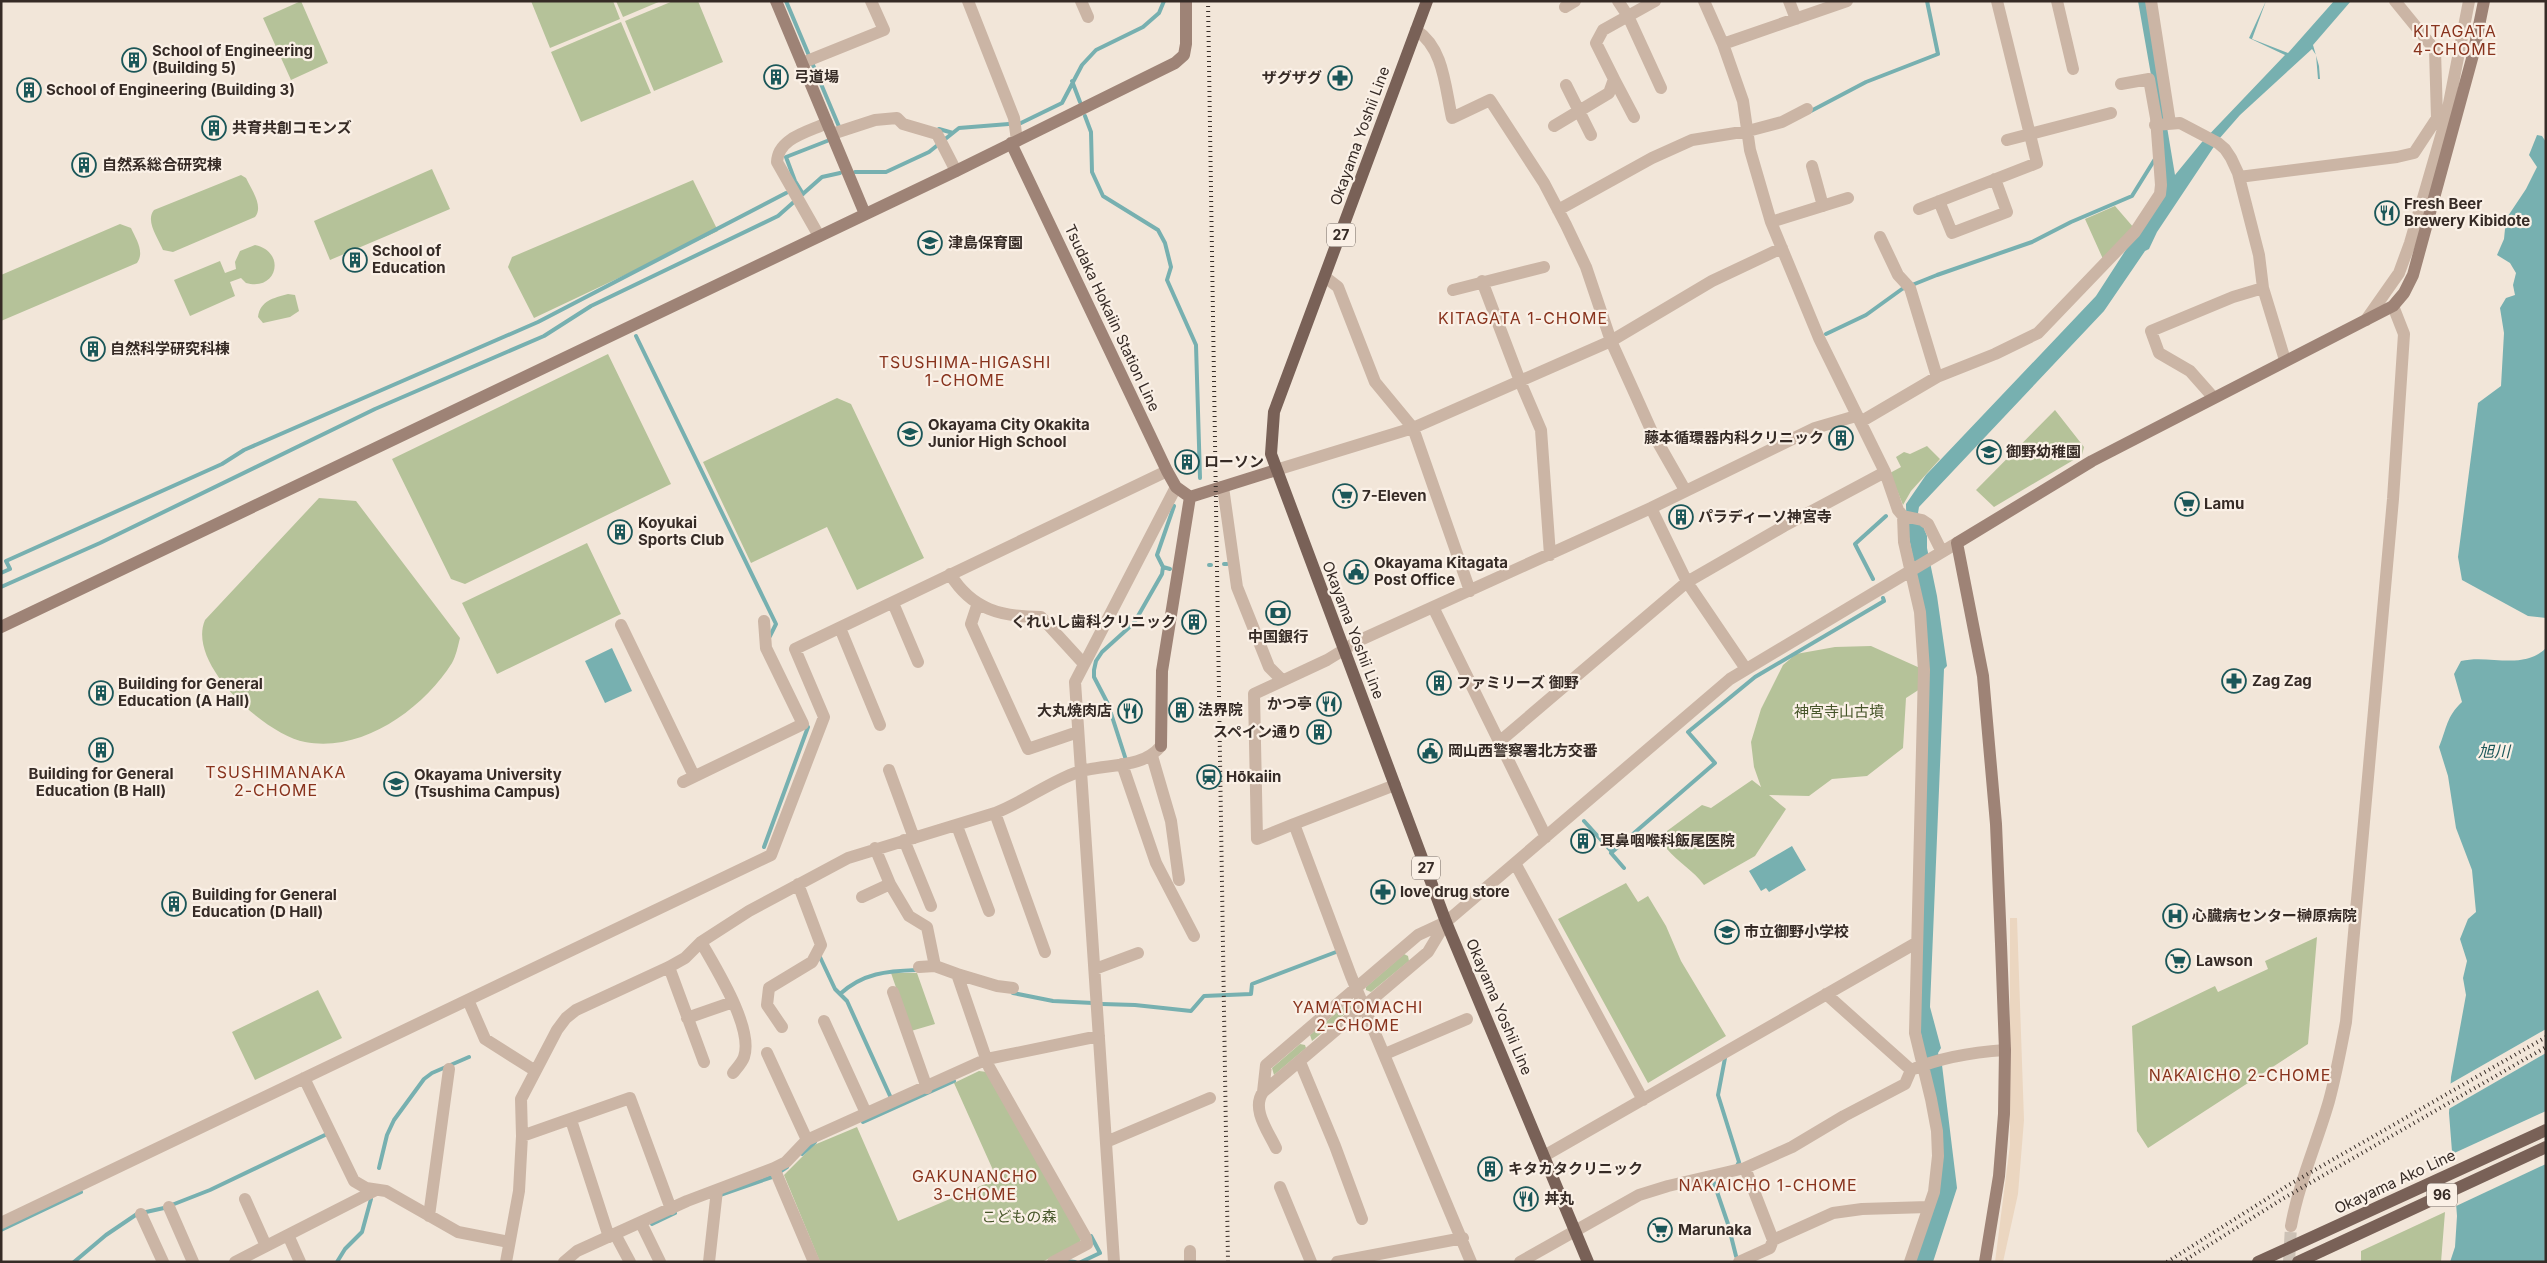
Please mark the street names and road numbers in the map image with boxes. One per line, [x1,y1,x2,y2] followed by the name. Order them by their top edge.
[1326,64,1394,208] street label: Okayama Yoshii Line
[1061,221,1164,414] street label: Tsudaka Hokaiin Station Line
[1327,224,1355,246] road number: 27
[1318,558,1389,702] street label: Okayama Yoshii Line
[1412,856,1440,880] road number: 27
[1462,936,1537,1078] street label: Okayama Yoshii Line
[2331,1145,2458,1218] street label: Okayama Ako Line
[2427,1184,2457,1206] road number: 96

